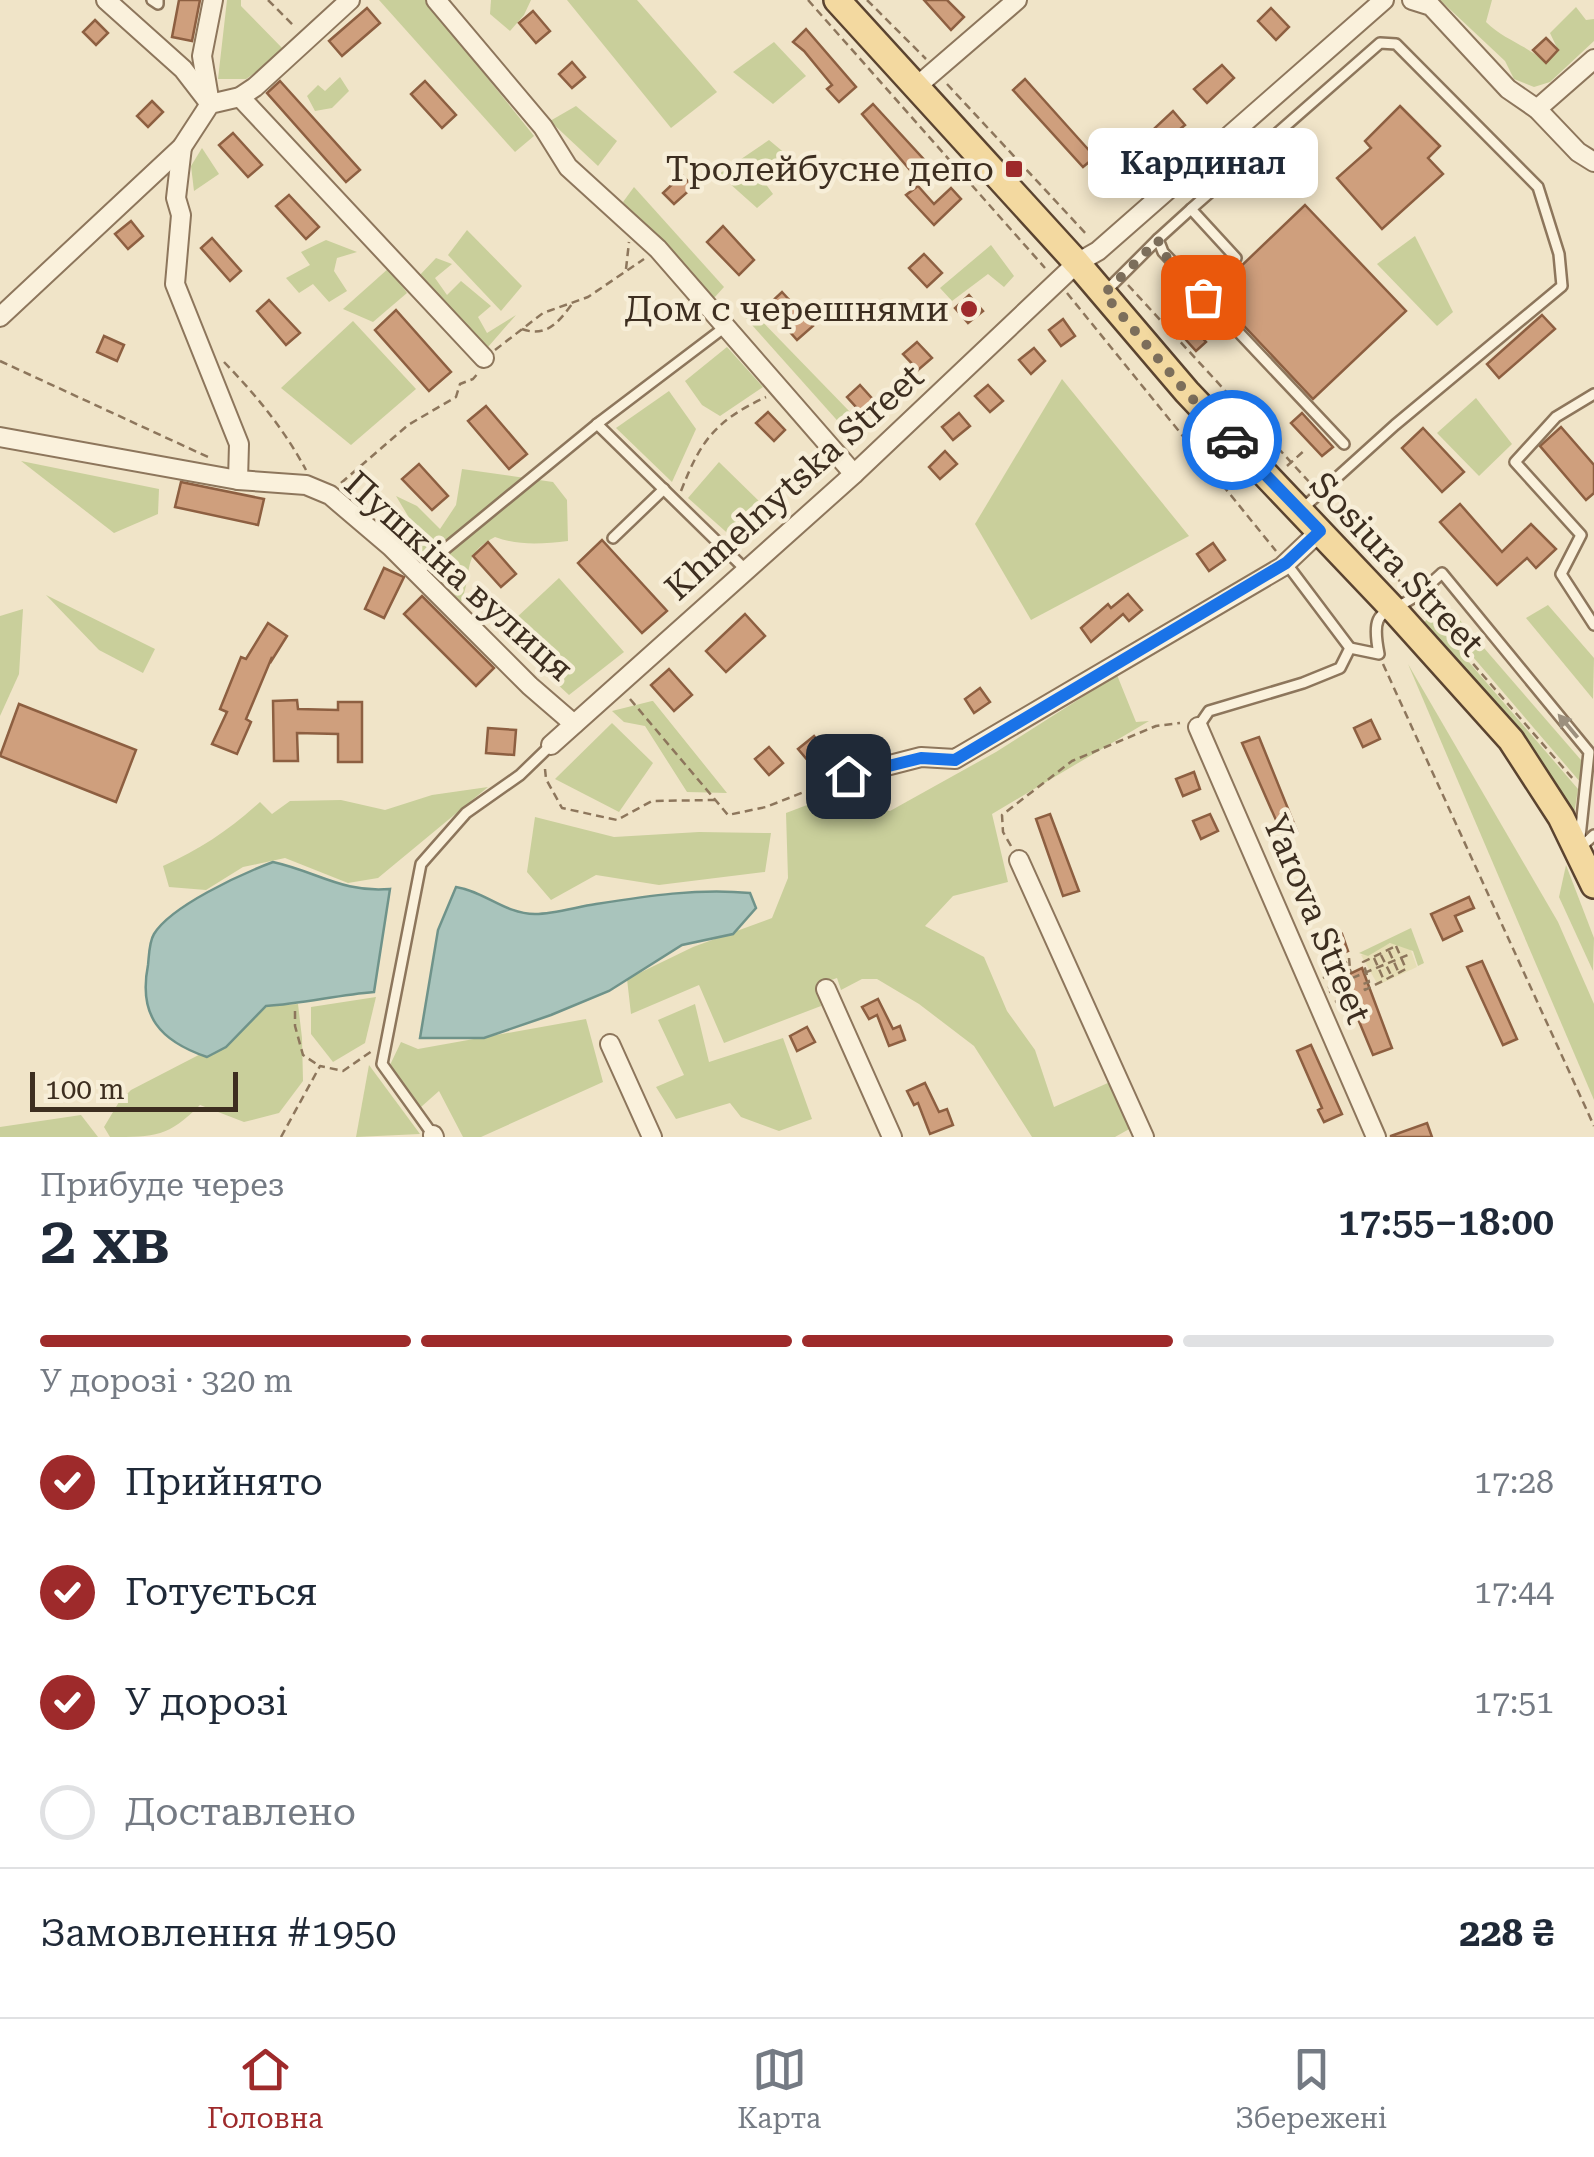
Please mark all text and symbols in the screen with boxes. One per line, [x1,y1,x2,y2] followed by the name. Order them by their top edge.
[1088,127,1318,197] callout: Кардинал
[1120,144,1286,182] text: Кардинал
[666,149,994,190] place label: Тролейбусне депо
[1003,158,1025,180] marker: Тролейбусне депо
[1161,255,1246,340] pin
[1176,270,1231,325] icon: bag
[624,289,949,330] place label: Дом с черешнями
[958,298,980,320] marker: Дом с черешнями
[657,356,932,609] street label: Khmelnytska Street
[1182,390,1282,490] courier
[1205,413,1260,468] icon: car
[336,463,581,690] street label: Пушкіна вулиця
[1301,464,1492,665] street label: Sosiura Street
[1557,713,1579,738] one-way arrow
[806,734,891,819] pin
[821,749,876,804] icon: home
[1254,809,1379,1030] street label: Yarova Street
[30,1067,238,1112] scale bar
[45,1073,125,1106] text: 100 m
[40,1166,285,1204] text: Прибуде через
[1338,1200,1554,1244] text: 17:55–18:00
[40,1203,170,1279] text: 2 хв
[40,1362,293,1400] text: У дорозі · 320 m
[40,1455,95,1510] icon: check
[125,1460,323,1504] text: Прийнято
[1474,1463,1554,1501] text: 17:28
[40,1565,95,1620] icon: check
[125,1570,317,1614] text: Готується
[1474,1573,1554,1611] text: 17:44
[40,1675,95,1730] icon: check
[125,1680,288,1724] text: У дорозі
[1474,1683,1554,1721] text: 17:51
[125,1790,356,1834] text: Доставлено
[40,1911,396,1955] text: Замовлення #1950
[1459,1911,1554,1955] text: 228 ₴
[207,2042,323,2135] tab: Головна
[737,2042,821,2135] tab: Карта
[1235,2042,1387,2135] tab: Збережені

